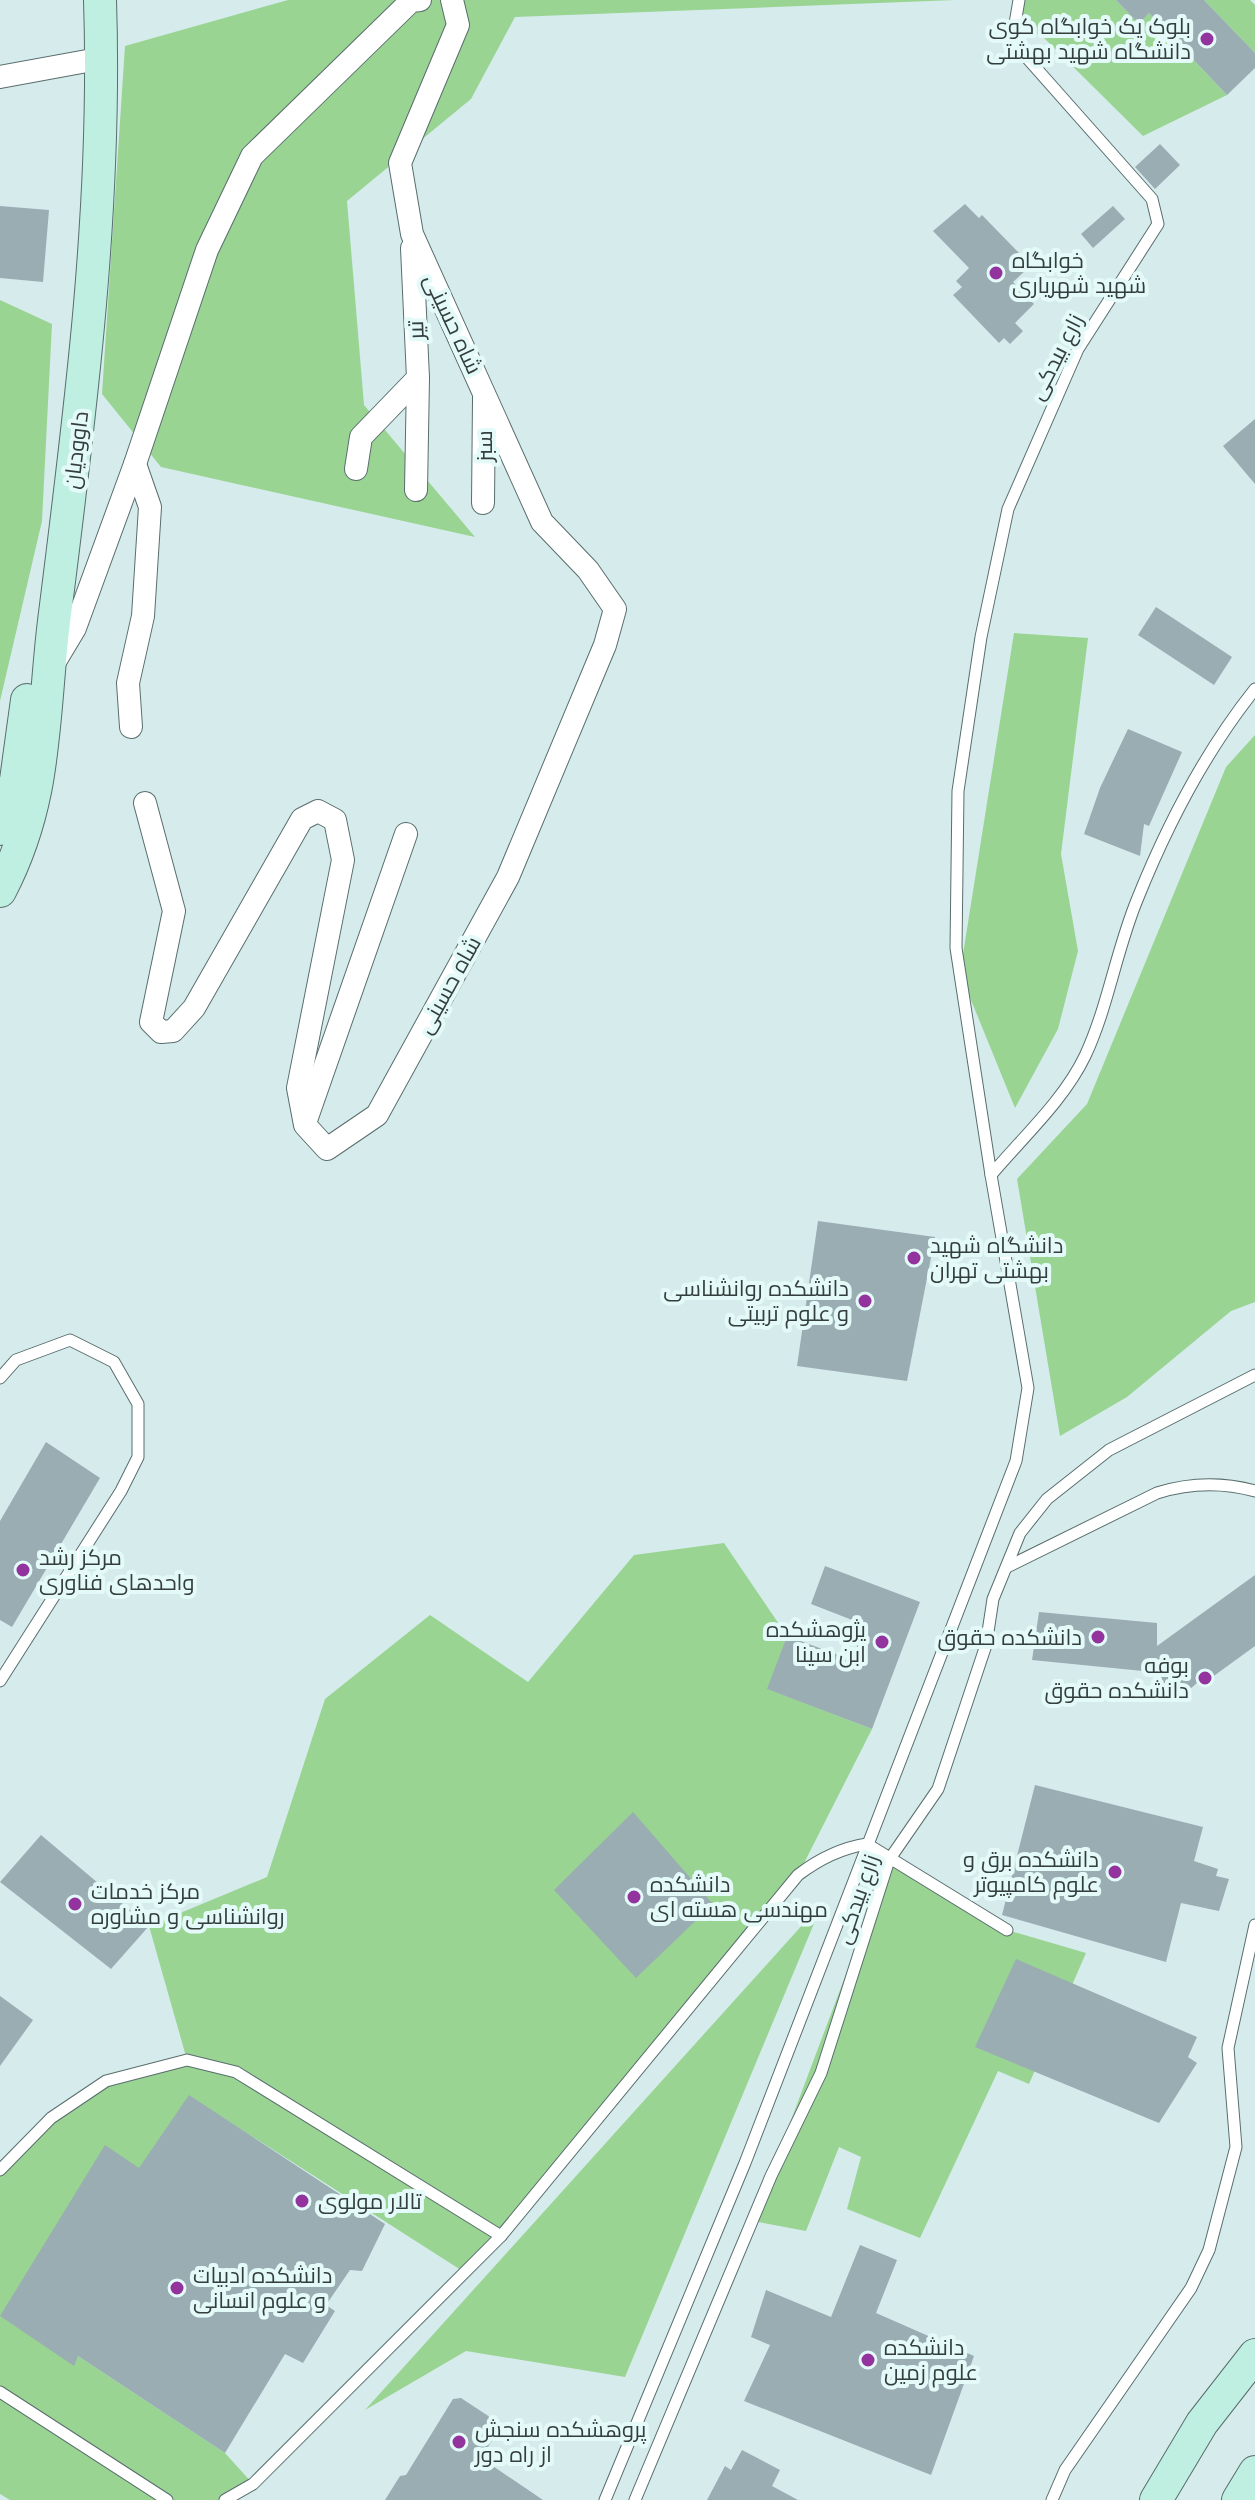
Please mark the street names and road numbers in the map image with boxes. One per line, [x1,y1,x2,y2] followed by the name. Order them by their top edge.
[418,270,487,378] street label: شاه حسینی
[1024,310,1090,405] street label: زارع بیدکی
[403,320,429,342] street label: تیر
[59,410,93,490] street label: داوودیان
[472,430,497,464] street label: سبز
[412,932,487,1038] street label: شاه حسینی
[830,1851,886,1948] street label: زارع بیدکی

